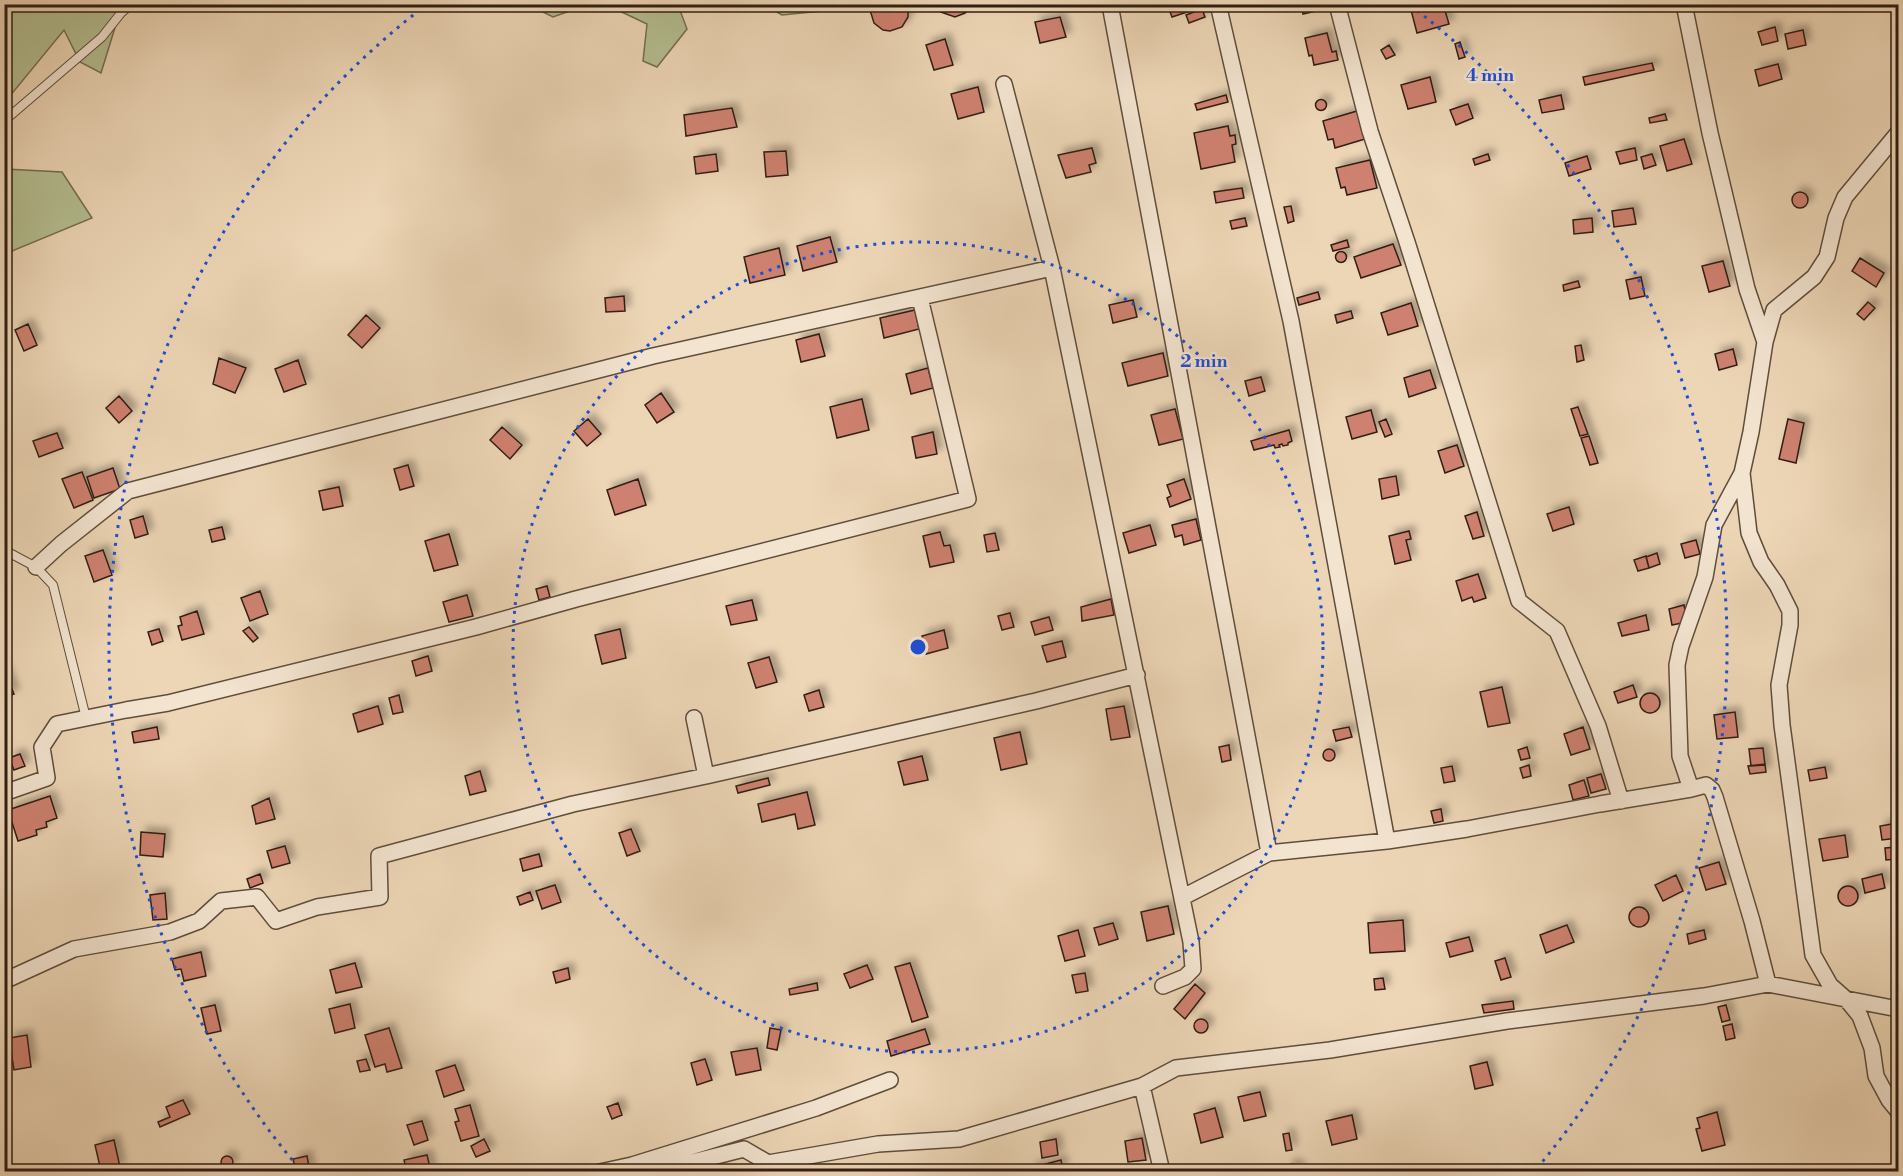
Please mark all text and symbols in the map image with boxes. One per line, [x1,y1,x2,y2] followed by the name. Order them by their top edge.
[1466,64,1514,87] text: 4 min
[1180,350,1228,373] text: 2 min
[908,637,928,657] centre of rings

